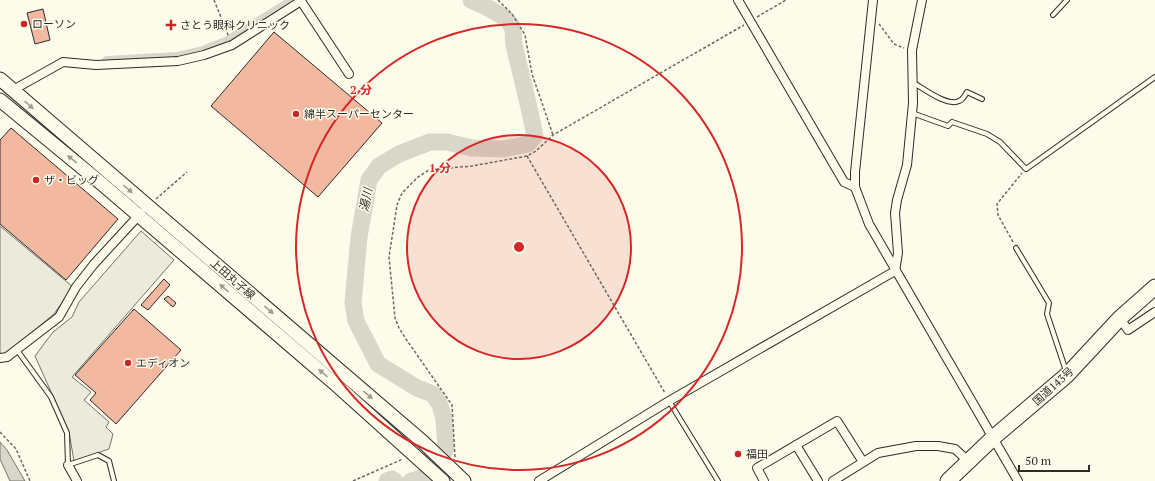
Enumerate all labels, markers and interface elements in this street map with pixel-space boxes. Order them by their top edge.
place label: ローソン [32,17,76,31]
place label: さとう眼科クリニック [180,18,290,32]
marker: ローソン [19,19,29,29]
marker: さとう眼科クリニック [165,19,177,31]
text: 2 分 [350,82,372,97]
one-way arrow [24,100,34,110]
place label: 綿半スーパーセンター [304,107,414,121]
marker: 綿半スーパーセンター [291,109,301,119]
one-way arrow [66,154,77,163]
text: 1 分 [429,160,451,175]
place label: ザ・ビッグ [44,173,99,187]
marker: ザ・ビッグ [31,175,41,185]
one-way arrow [123,185,134,194]
water label: 湯川 [356,185,376,213]
centre of rings [512,240,526,254]
street label: 上田丸子線 [208,256,258,302]
one-way arrow [219,284,229,293]
one-way arrow [264,306,275,315]
place label: エディオン [136,356,190,370]
marker: エディオン [123,358,133,368]
street label: 国道143号 [1030,364,1076,408]
one-way arrow [318,369,327,378]
one-way arrow [363,390,374,399]
place label: 福田 [746,447,768,461]
scale bar [1019,447,1089,473]
marker: 福田 [733,449,743,459]
text: 50 m [1025,453,1052,468]

